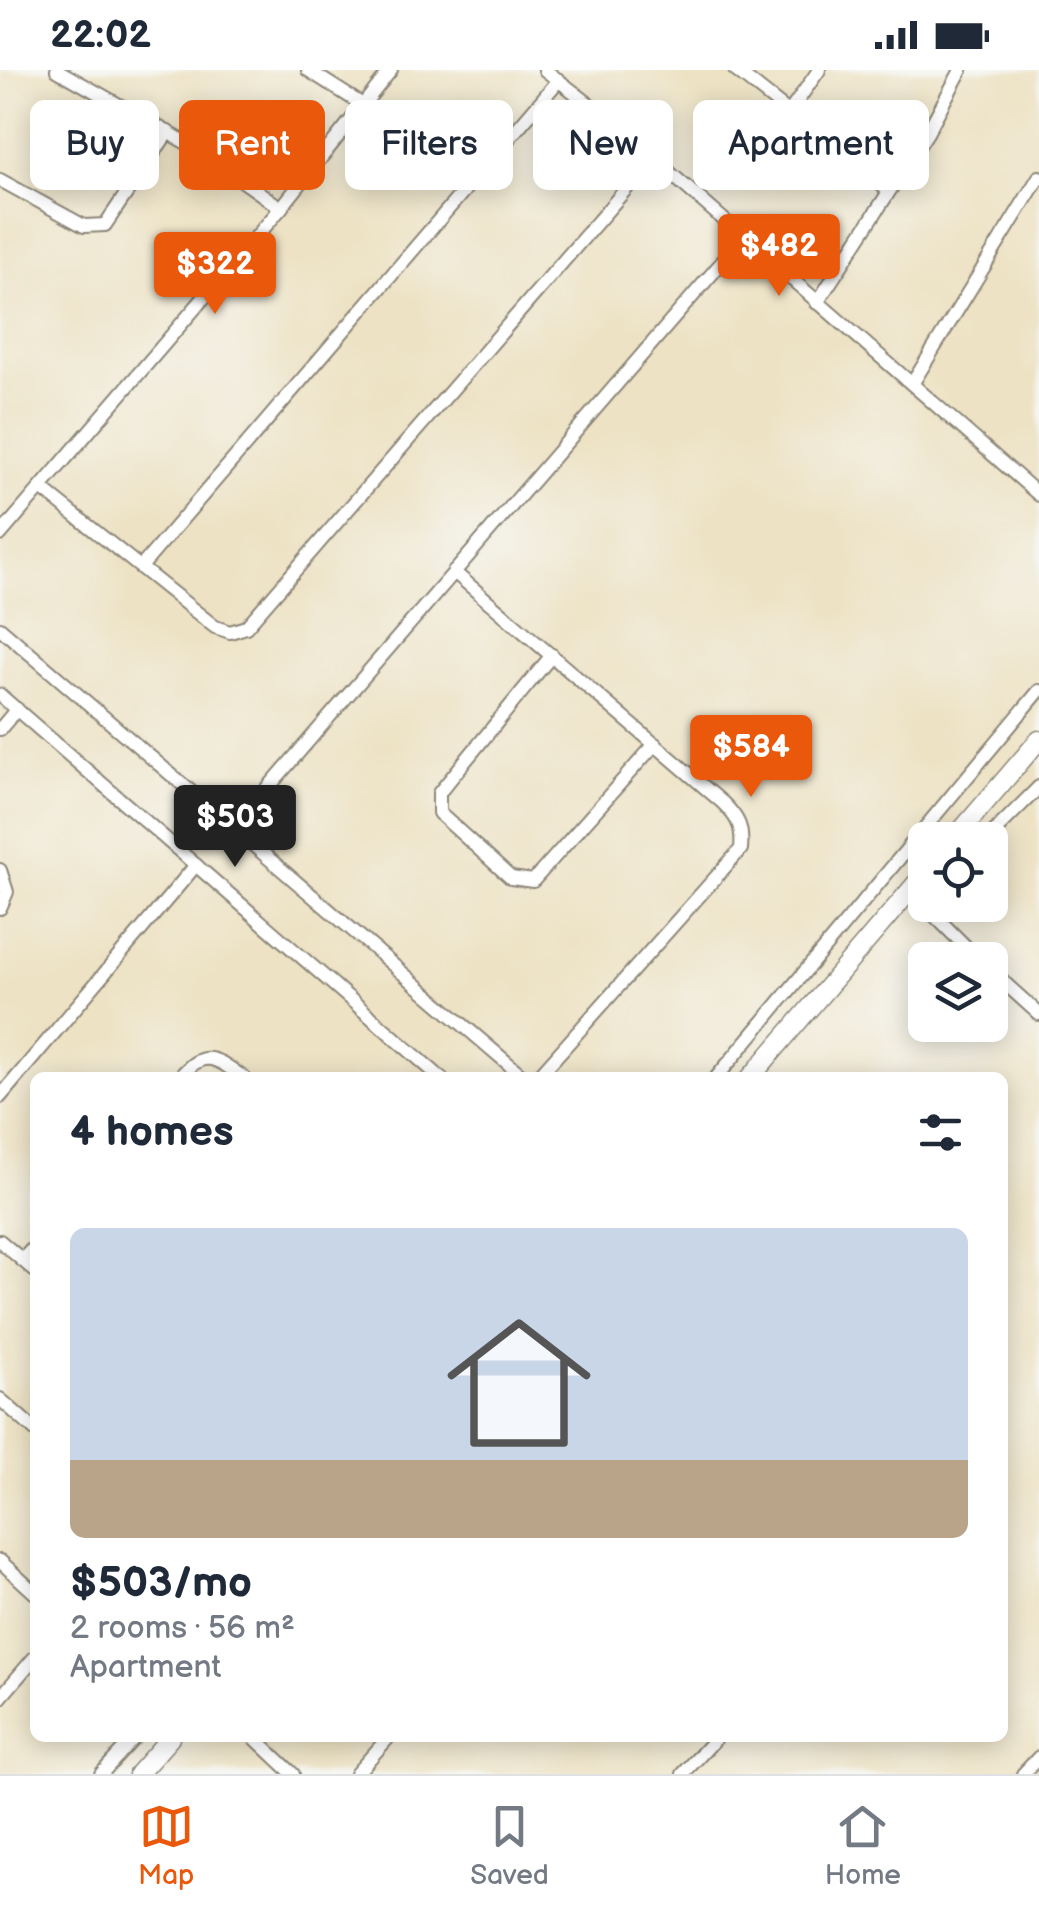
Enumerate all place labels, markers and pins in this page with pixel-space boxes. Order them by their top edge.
pin: $482 [720,214,838,299]
pin: $322 [156,232,274,317]
pin: $584 [692,715,810,800]
pin: $503 [176,785,294,870]

